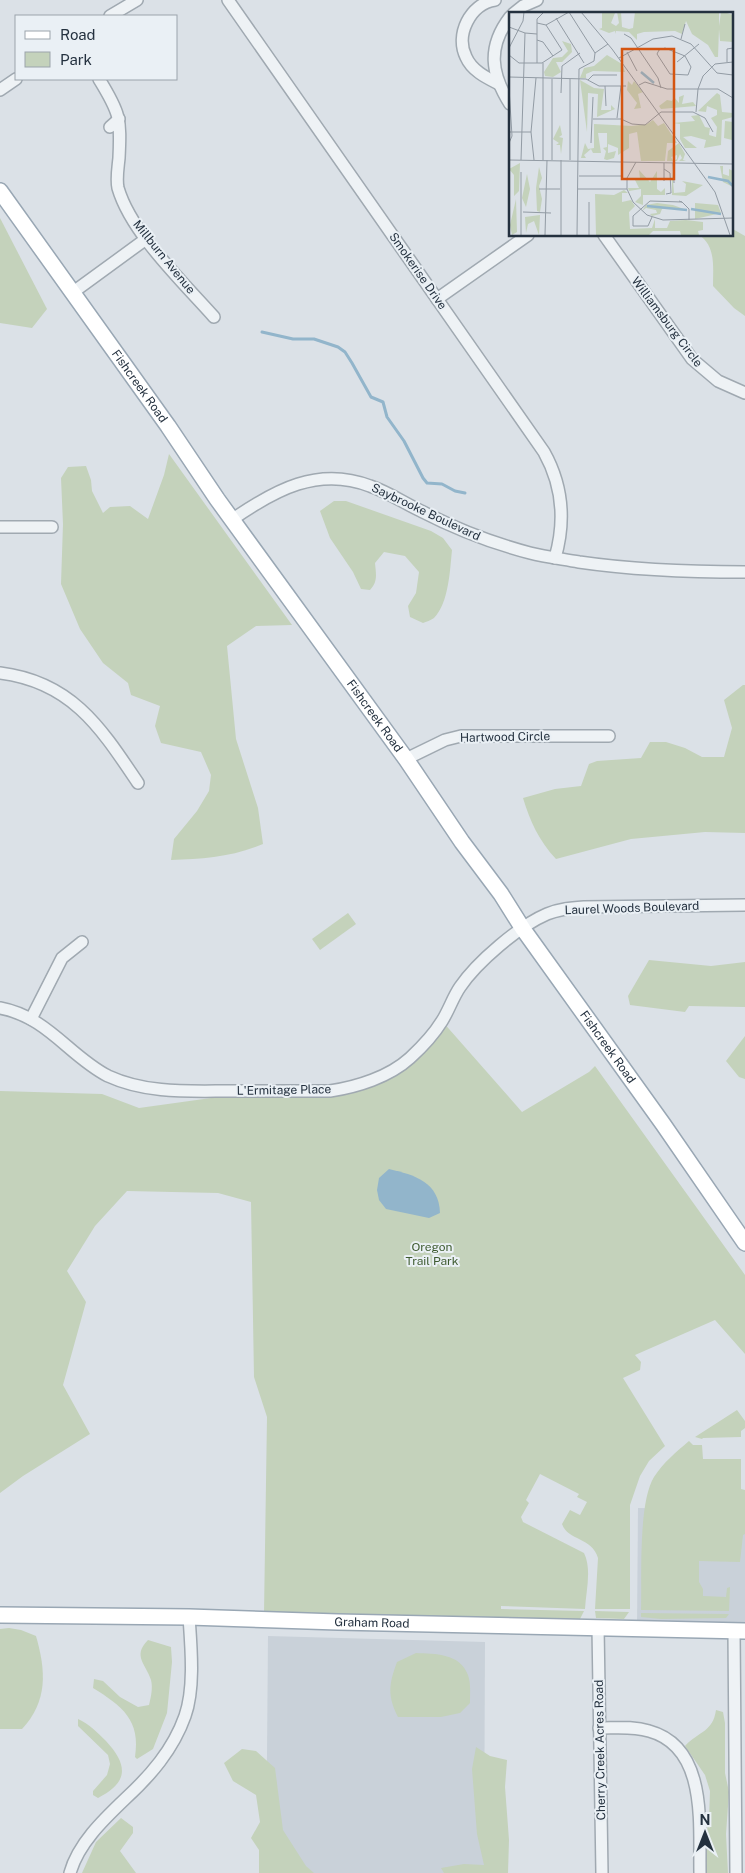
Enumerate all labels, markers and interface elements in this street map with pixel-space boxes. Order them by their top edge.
inset map [509,12,732,236]
legend [15,15,178,80]
text: Road [60,26,96,43]
text: Park [60,51,92,68]
street label: Millburn Avenue [130,217,198,297]
street label: Smokerise Drive [386,230,450,312]
street label: Williamsburg Circle [629,274,706,370]
street label: Fishcreek Road [109,347,170,425]
street label: Saybrooke Boulevard [369,481,483,543]
street label: Fishcreek Road [344,677,406,755]
street label: Hartwood Circle [460,729,550,745]
street label: Laurel Woods Boulevard [564,899,700,917]
street label: Fishcreek Road [577,1008,638,1086]
street label: L'Ermitage Place [237,1082,332,1098]
park label: Oregon Trail Park [405,1240,459,1268]
street label: Graham Road [334,1615,410,1631]
street label: Cherry Creek Acres Road [592,1680,608,1820]
north arrow [680,1808,730,1858]
text: N [700,1812,710,1828]

